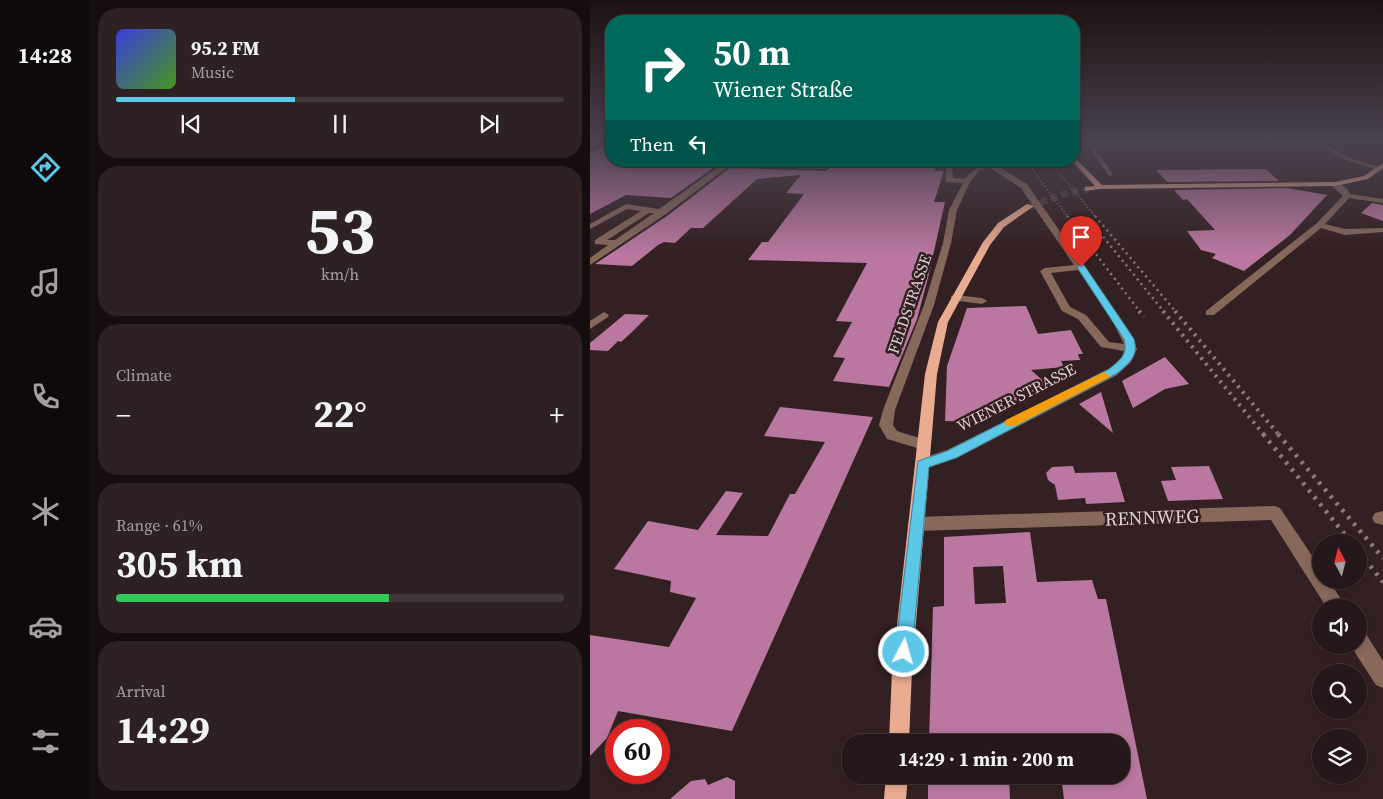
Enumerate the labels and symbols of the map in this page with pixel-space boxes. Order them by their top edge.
pin [1060,216,1102,267]
street label: FELDSTRASSE [882,251,936,357]
street label: WIENER STRASSE [953,357,1080,437]
street label: RENNWEG [1104,502,1200,532]
north arrow [1312,534,1368,589]
position arrow [877,625,929,677]
speed limit sign: 60 [605,719,670,784]

